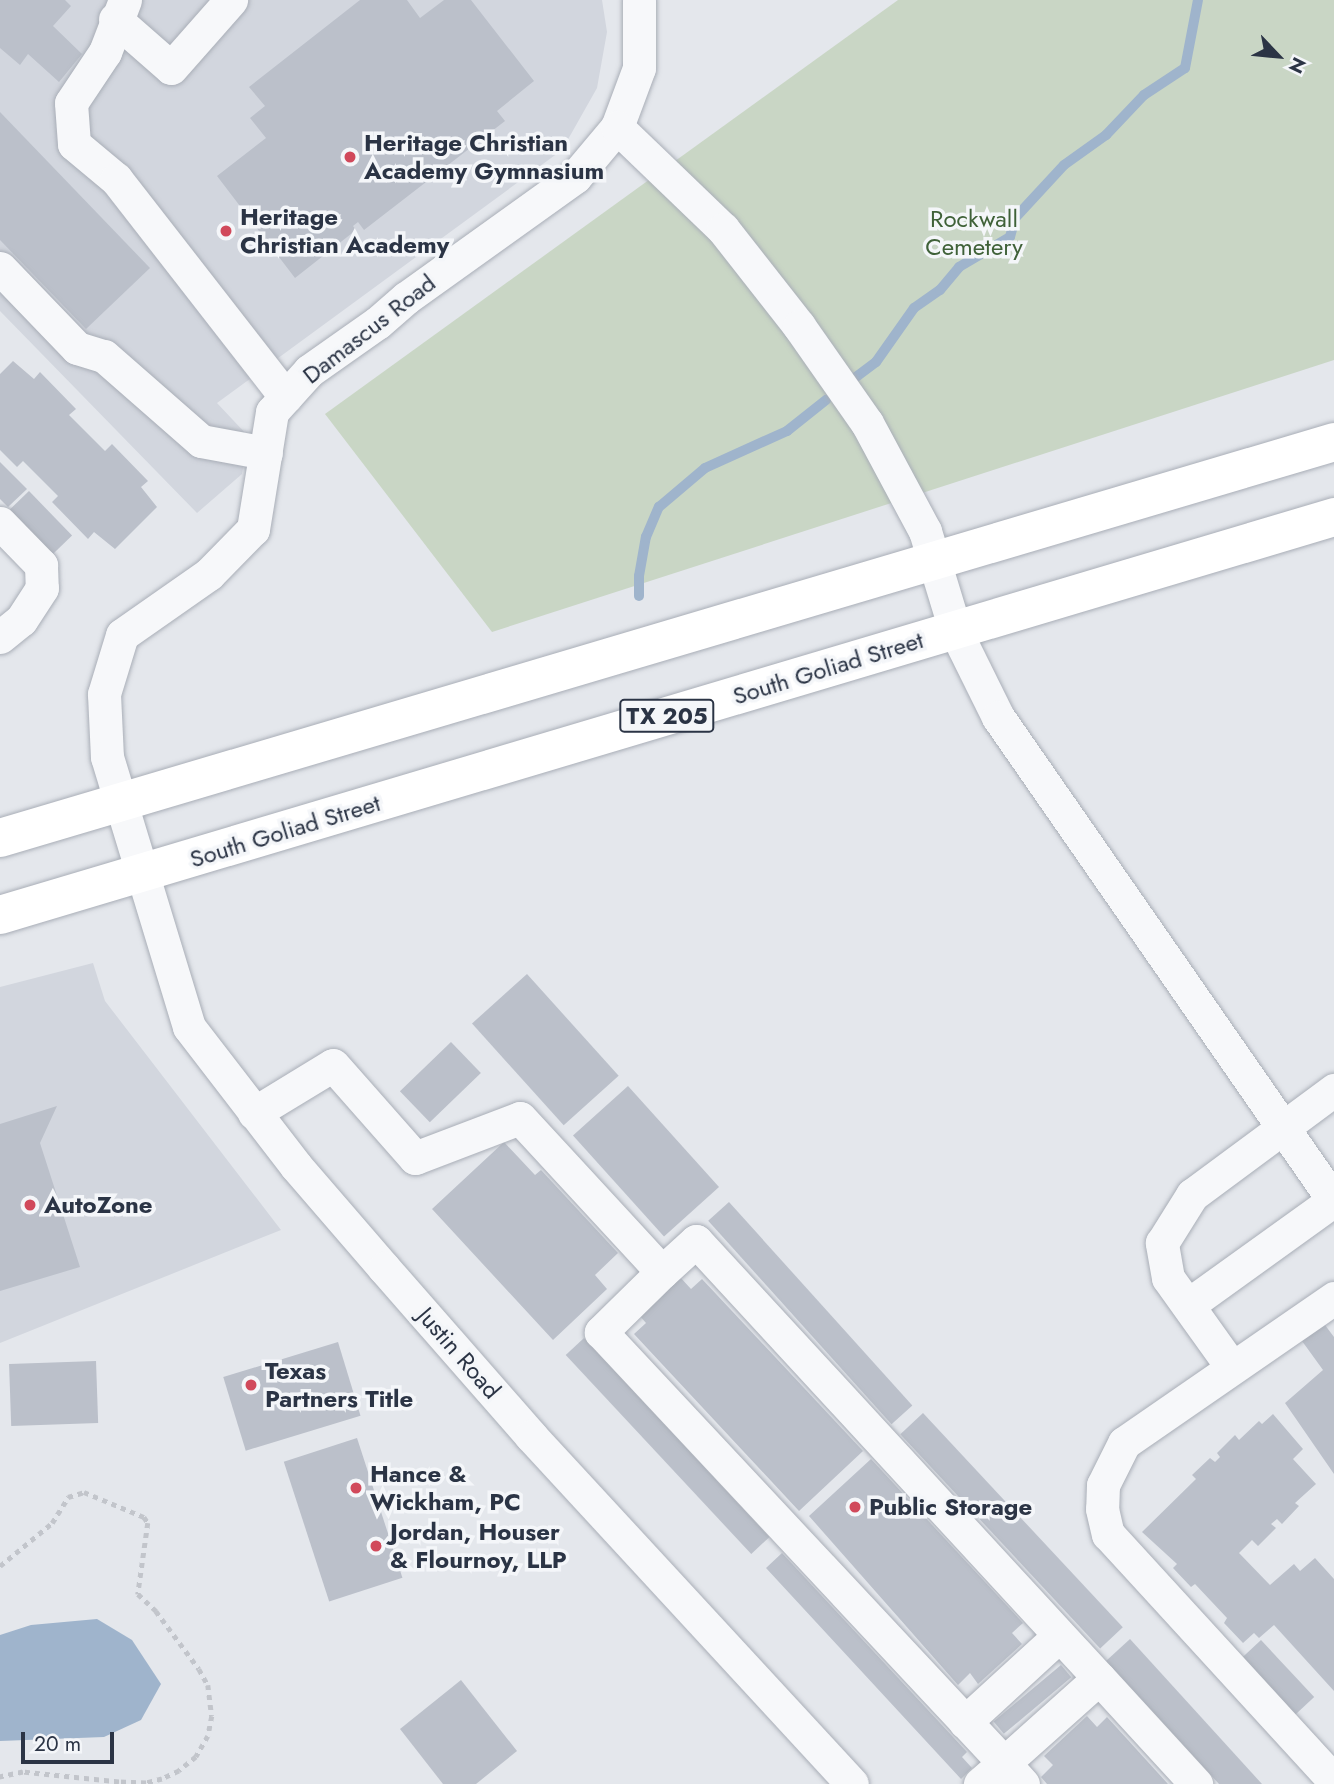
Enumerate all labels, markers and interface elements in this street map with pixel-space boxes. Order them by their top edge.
north arrow [1243,21,1313,91]
text: N [1282,53,1313,78]
place label: Heritage Christian Academy Gymnasium [364,129,604,185]
marker: Heritage Christian Academy Gymnasium [342,149,358,165]
place label: Heritage Christian Academy [240,203,449,259]
park label: Rockwall Cemetery [925,205,1023,261]
marker: Heritage Christian Academy [218,223,234,239]
street label: Damascus Road [297,268,441,390]
street label: South Goliad Street [729,625,927,711]
road number: TX 205 [618,696,716,736]
street label: South Goliad Street [186,788,384,874]
place label: AutoZone [44,1191,153,1219]
marker: AutoZone [22,1197,38,1213]
street label: Justin Road [412,1301,506,1405]
place label: Texas Partners Title [265,1357,413,1413]
marker: Texas Partners Title [243,1377,259,1393]
place label: Hance & Wickham, PC [370,1460,521,1516]
marker: Hance & Wickham, PC [348,1480,364,1496]
place label: Public Storage [869,1493,1032,1521]
marker: Public Storage [847,1499,863,1515]
place label: Jordan, Houser & Flournoy, LLP [390,1518,567,1574]
marker: Jordan, Houser & Flournoy, LLP [368,1538,384,1554]
scale bar [24,1718,117,1762]
text: 20 m [34,1729,81,1759]

